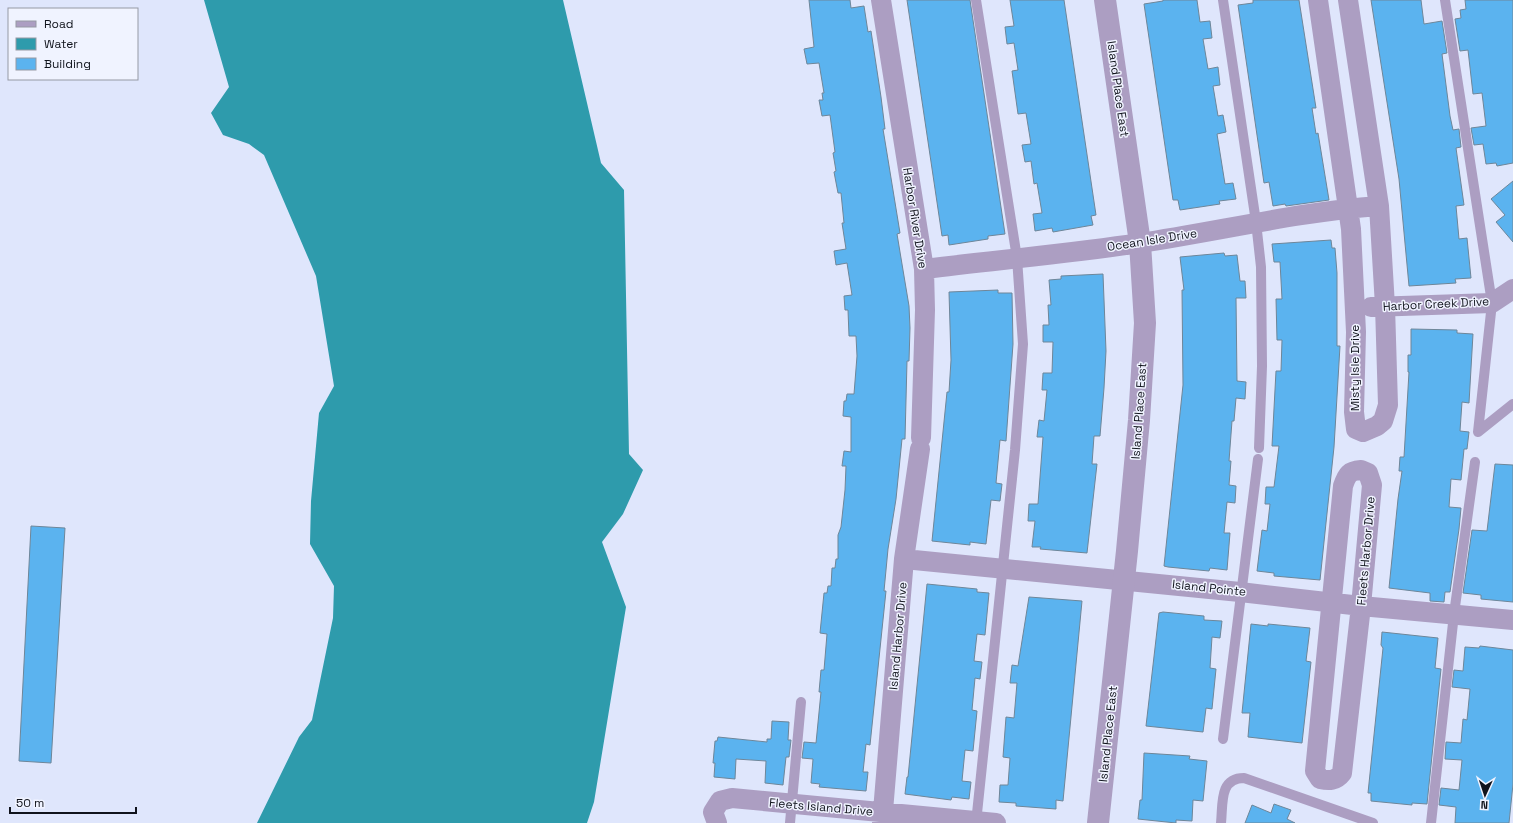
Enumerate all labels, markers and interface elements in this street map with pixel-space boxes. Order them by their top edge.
legend [8,8,138,80]
text: Road [44,16,73,32]
text: Water [44,36,78,52]
street label: Island Place East [1103,40,1133,138]
text: Building [44,56,91,72]
street label: Harbor River Drive [899,166,931,270]
street label: Ocean Isle Drive [1106,225,1198,255]
street label: Harbor Creek Drive [1382,293,1490,315]
street label: Misty Isle Drive [1347,325,1363,411]
street label: Island Place East [1128,362,1150,460]
street label: Fleets Harbor Drive [1353,496,1379,606]
street label: Island Pointe [1171,576,1247,600]
street label: Island Harbor Drive [885,581,911,691]
street label: Island Place East [1095,685,1121,783]
north arrow [1465,775,1505,815]
scale bar [10,789,136,815]
street label: Fleets Island Drive [768,794,874,820]
text: 50 m [16,795,44,811]
text: N [1480,798,1489,812]

